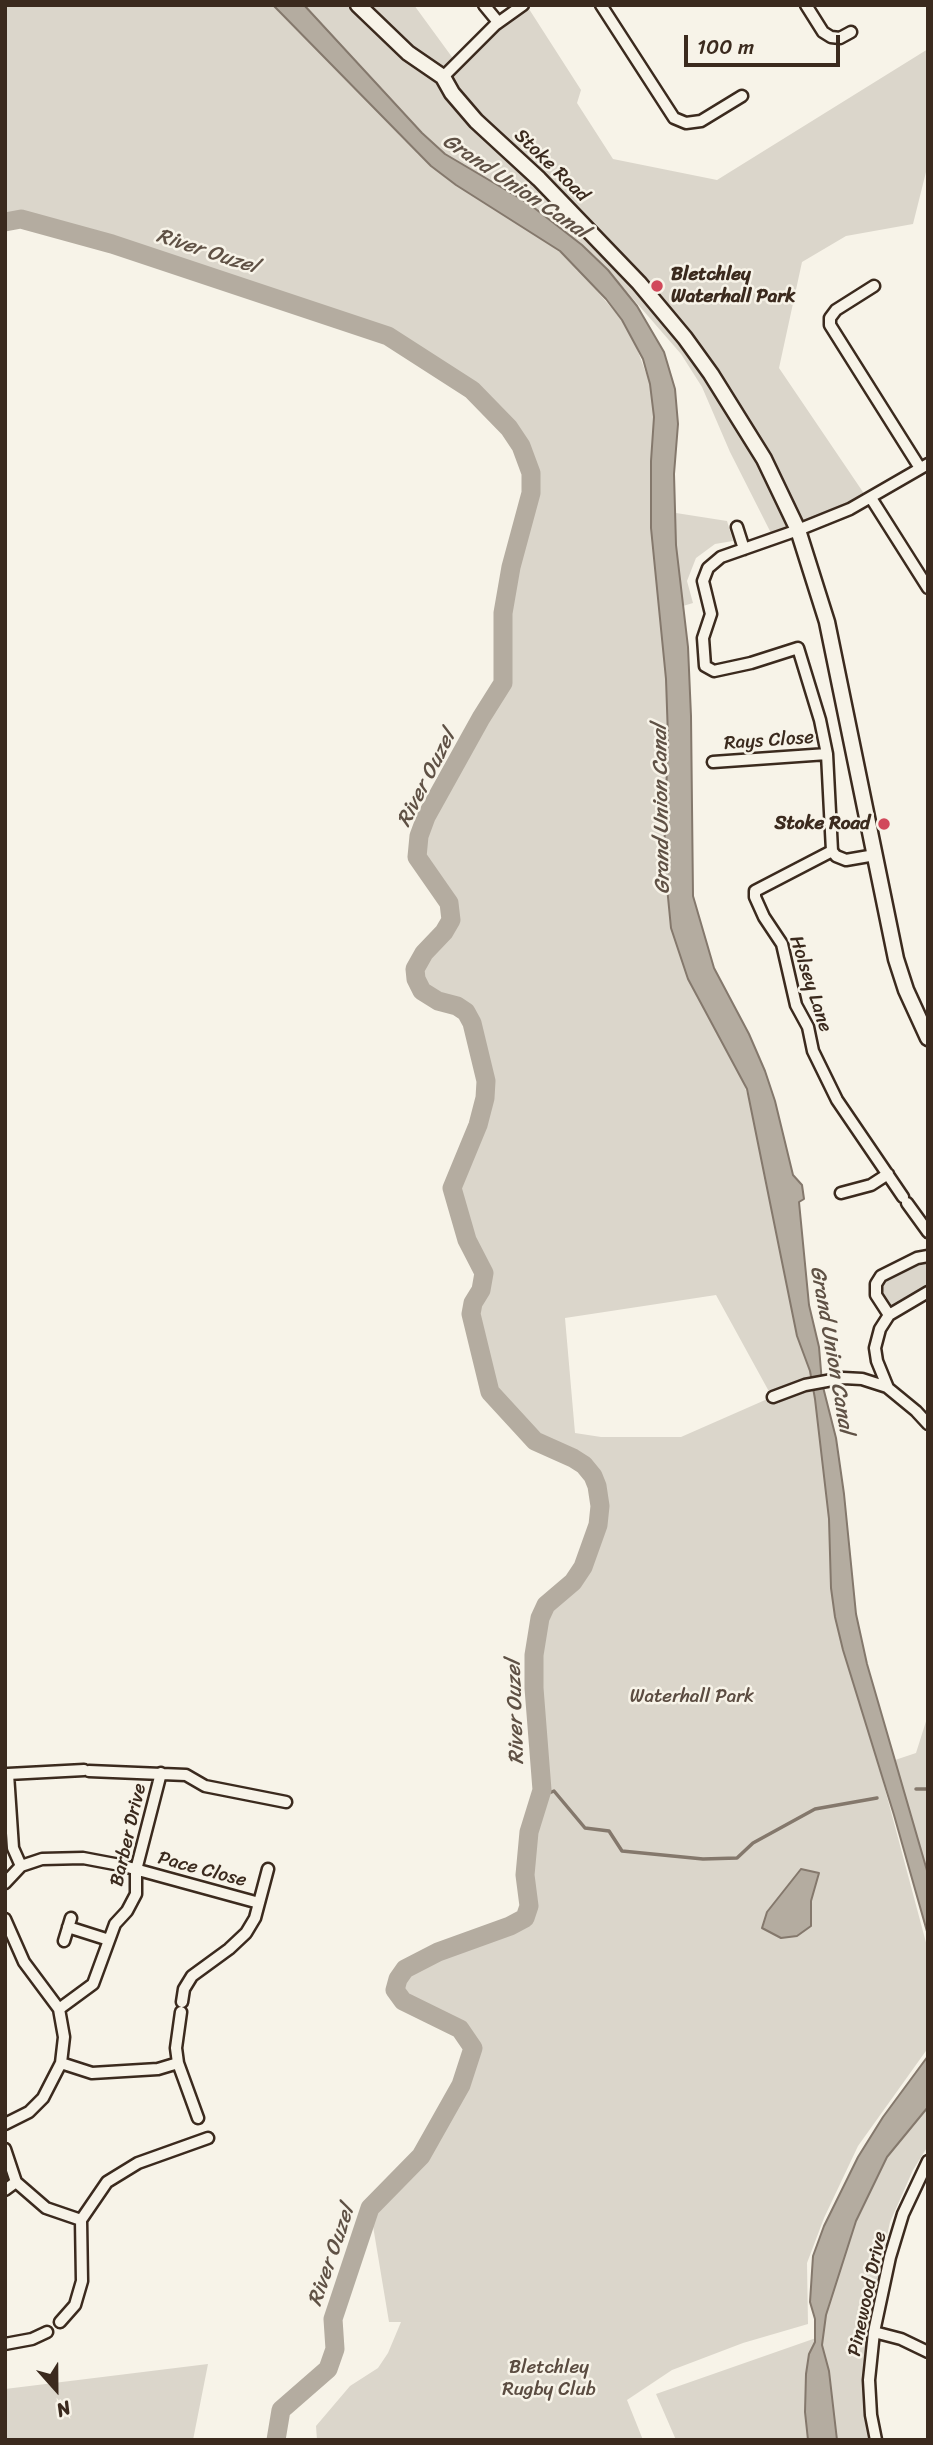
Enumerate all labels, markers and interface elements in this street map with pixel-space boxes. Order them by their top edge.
scale bar [688,21,844,65]
text: 100 m [697,28,754,66]
street label: Stoke Road [509,125,593,207]
water label: Grand Union Canal [437,129,593,245]
water label: River Ouzel [153,224,261,280]
place label: Bletchley Waterhall Park [671,264,795,308]
marker: Bletchley Waterhall Park [649,278,665,294]
water label: Grand Union Canal [648,724,676,894]
street label: Rays Close [723,726,815,756]
water label: River Ouzel [392,727,462,831]
place label: Stoke Road [775,813,870,835]
marker: Stoke Road [876,816,892,832]
street label: Holsey Lane [784,933,836,1035]
water label: Grand Union Canal [804,1264,858,1436]
water label: River Ouzel [502,1659,530,1765]
park label: Waterhall Park [630,1686,754,1708]
street label: Barber Drive [106,1781,152,1889]
street label: Pace Close [155,1847,249,1893]
water label: River Ouzel [303,2202,361,2310]
street label: Pinewood Drive [844,2230,892,2358]
north arrow [21,2354,91,2424]
park label: Bletchley Rugby Club [502,2357,596,2401]
text: N [52,2391,76,2427]

